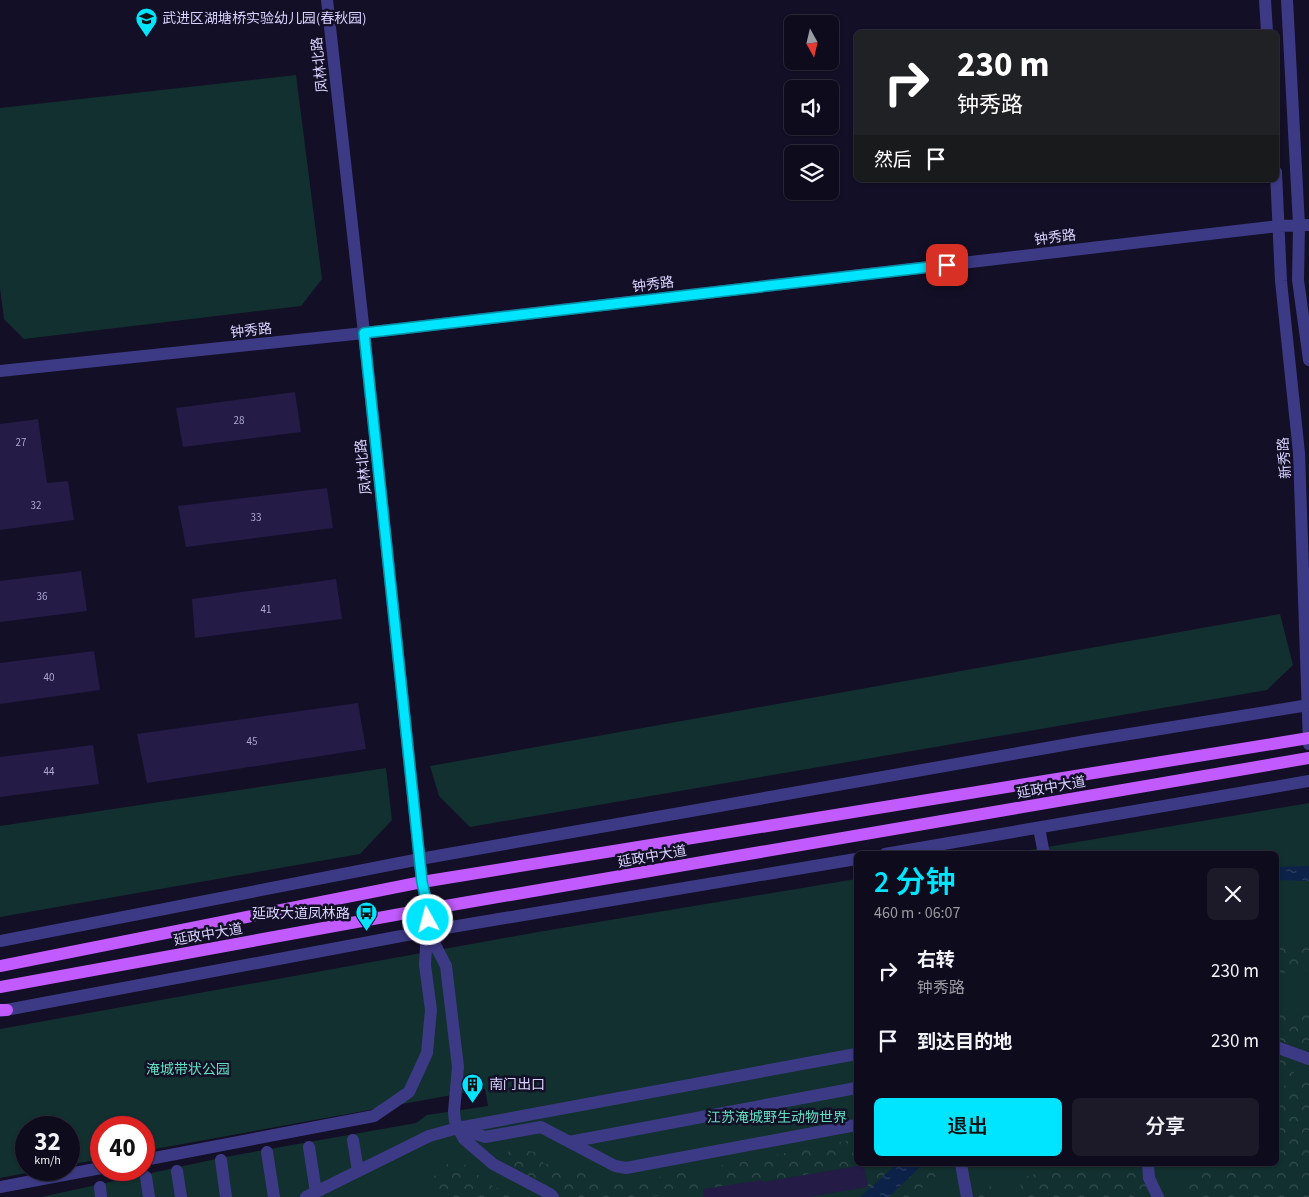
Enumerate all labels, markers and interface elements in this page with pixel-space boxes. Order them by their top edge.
school or university icon: 武进区湖塘桥实验幼儿园(春秋园) [134,6,158,37]
place label: 武进区湖塘桥实验幼儿园(春秋园) [162,9,366,29]
north arrow [784,15,839,70]
map controls [784,15,839,200]
street label: 凤林北路 [307,36,333,94]
text: 230 m [957,40,1049,90]
icon: right [874,50,939,115]
button: sound [784,80,839,135]
text: 钟秀路 [957,89,1023,121]
button: layers [784,145,839,200]
icon: arrive [922,145,950,173]
text: 然后 [874,147,912,174]
street label: 钟秀路 [1033,226,1077,250]
pin [926,244,968,286]
icon: arrive [933,251,961,279]
street label: 钟秀路 [631,273,675,297]
street label: 钟秀路 [229,319,273,343]
house number: 28 [234,413,245,428]
house number: 27 [16,435,26,450]
street label: 新秀路 [1274,436,1296,480]
street label: 凤林北路 [351,438,377,496]
house number: 32 [31,498,41,513]
house number: 33 [251,510,261,525]
house number: 36 [37,589,48,604]
house number: 41 [261,602,271,617]
house number: 40 [44,670,54,685]
house number: 45 [247,734,257,749]
house number: 44 [44,764,55,779]
street label: 延政中大道 [1015,772,1087,804]
street label: 延政中大道 [616,841,688,873]
text: 2 分钟 [874,861,955,904]
button: close [1207,868,1259,920]
position arrow [401,893,453,945]
bus stop icon: 延政大道凤林路 [354,901,378,932]
text: 460 m · 06:07 [874,902,961,924]
place label: 延政大道凤林路 [252,904,350,924]
street label: 延政中大道 [172,919,244,951]
text: 右转 [917,947,955,974]
icon: right [874,957,902,985]
text: 230 m [1211,958,1259,985]
text: 钟秀路 [917,977,965,999]
icon: arrive [874,1027,902,1055]
text: 230 m [1211,1028,1259,1055]
text: 到达目的地 [917,1029,1012,1056]
park label: 淹城带状公园 [146,1060,230,1080]
building icon: 南门出口 [461,1072,485,1103]
place label: 南门出口 [489,1075,545,1095]
button: 退出 [874,1098,1062,1156]
button: 分享 [1072,1098,1259,1156]
park label: 江苏淹城野生动物世界 [707,1108,847,1128]
speed limit sign: 40 [90,1116,155,1181]
text: 32 [34,1124,61,1160]
text: km/h [34,1152,61,1169]

